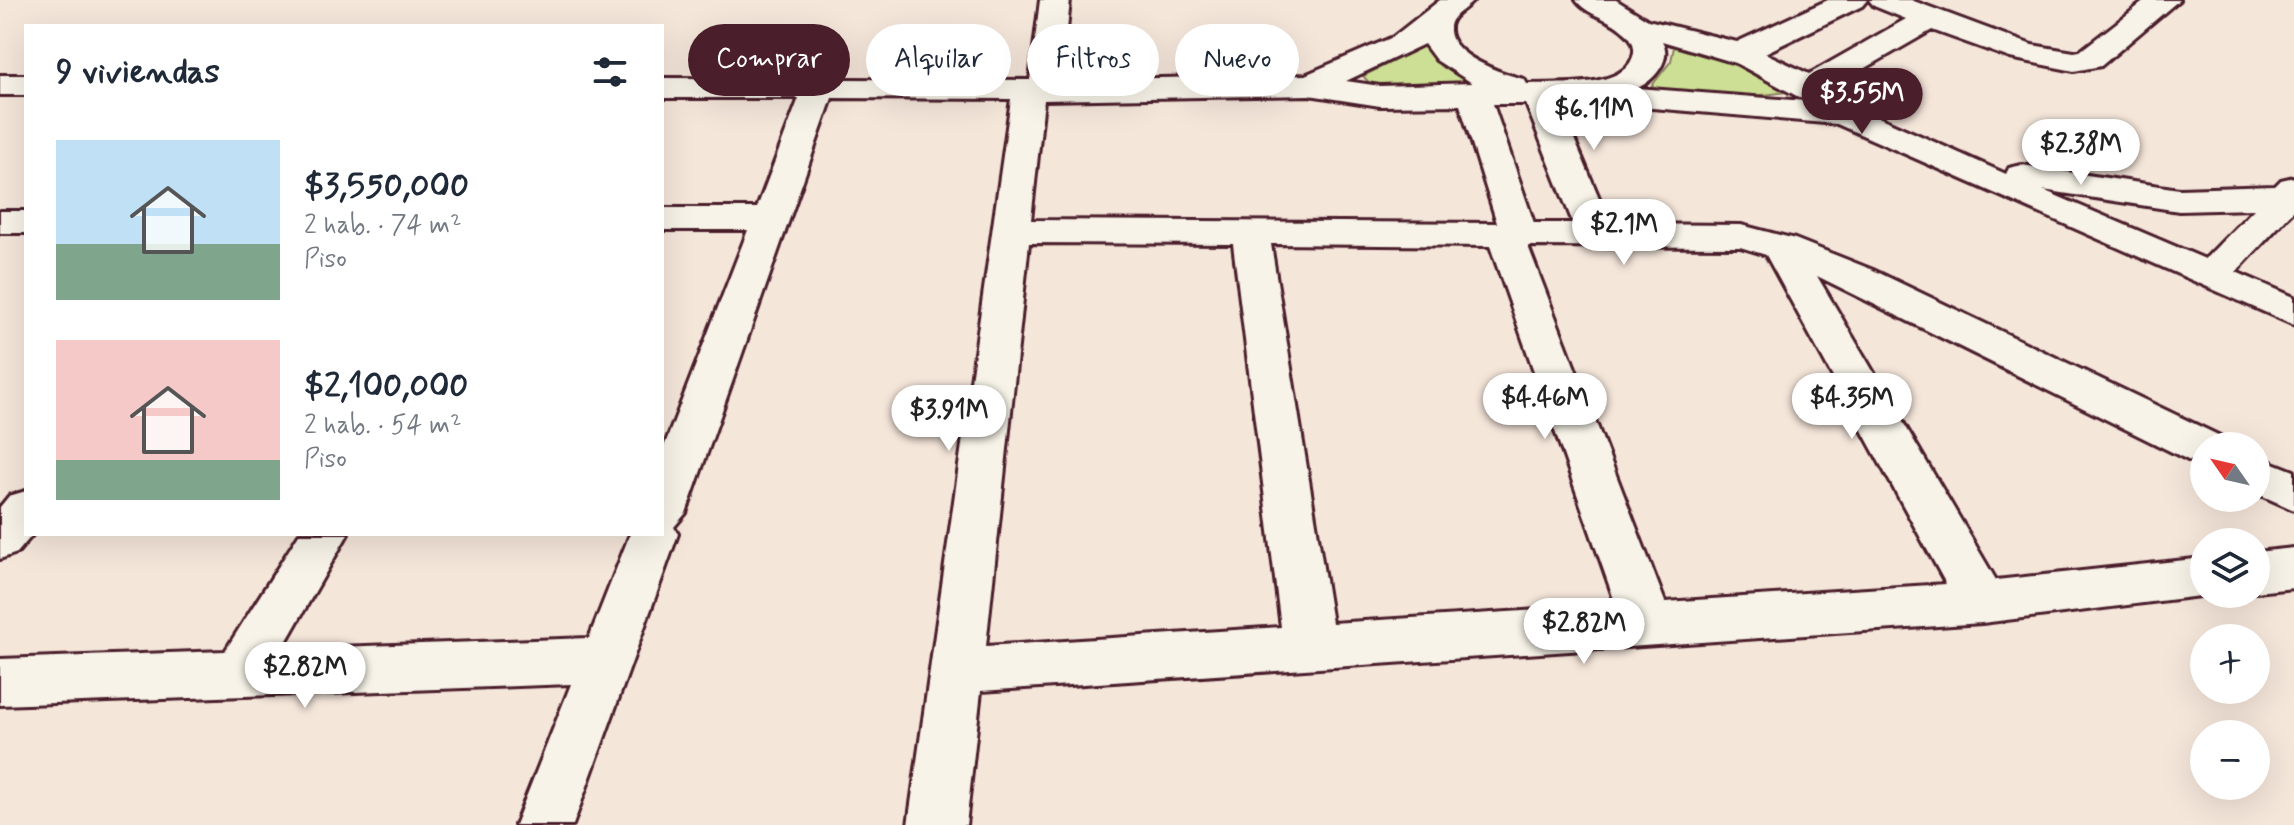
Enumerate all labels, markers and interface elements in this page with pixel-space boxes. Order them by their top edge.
chip: Comprar [688,24,850,96]
chip: Alquilar [866,24,1011,96]
chip: Filtros [1027,24,1159,96]
chip: Nuevo [1175,24,1299,96]
text: 9 viviendas [56,50,220,95]
icon: filters [588,50,632,94]
pin: $3.55M [1797,68,1927,136]
text: $3.55M [1820,77,1904,111]
pin: $6.11M [1529,84,1659,152]
text: $6.11M [1554,93,1634,127]
pin: $2.38M [2016,119,2146,187]
text: $2.38M [2040,128,2122,162]
text: $3,550,000 [304,164,469,209]
icon: home [120,172,216,268]
pin: $2.1M [1568,199,1680,267]
text: $2.1M [1590,208,1658,242]
text: 2 hab. · 74 m² [304,209,462,243]
text: Piso [304,243,347,277]
text: $2,100,000 [304,364,468,409]
icon: home [120,372,216,468]
pin: $4.46M [1480,373,1610,441]
pin: $4.35M [1787,373,1917,441]
text: $4.46M [1501,382,1589,416]
text: $4.35M [1810,382,1894,416]
pin: $3.91M [884,385,1014,453]
text: $3.91M [909,394,989,428]
text: 2 hab. · 54 m² [304,409,461,443]
north arrow [2190,432,2270,512]
map controls [2190,432,2270,800]
text: Piso [304,443,347,477]
button: layers [2190,528,2270,608]
pin: $2.82M [1519,598,1649,666]
text: $2.82M [1542,607,1626,641]
button: + [2190,624,2270,704]
pin: $2.82M [240,642,370,710]
text: $2.82M [263,651,347,685]
button: − [2190,720,2270,800]

